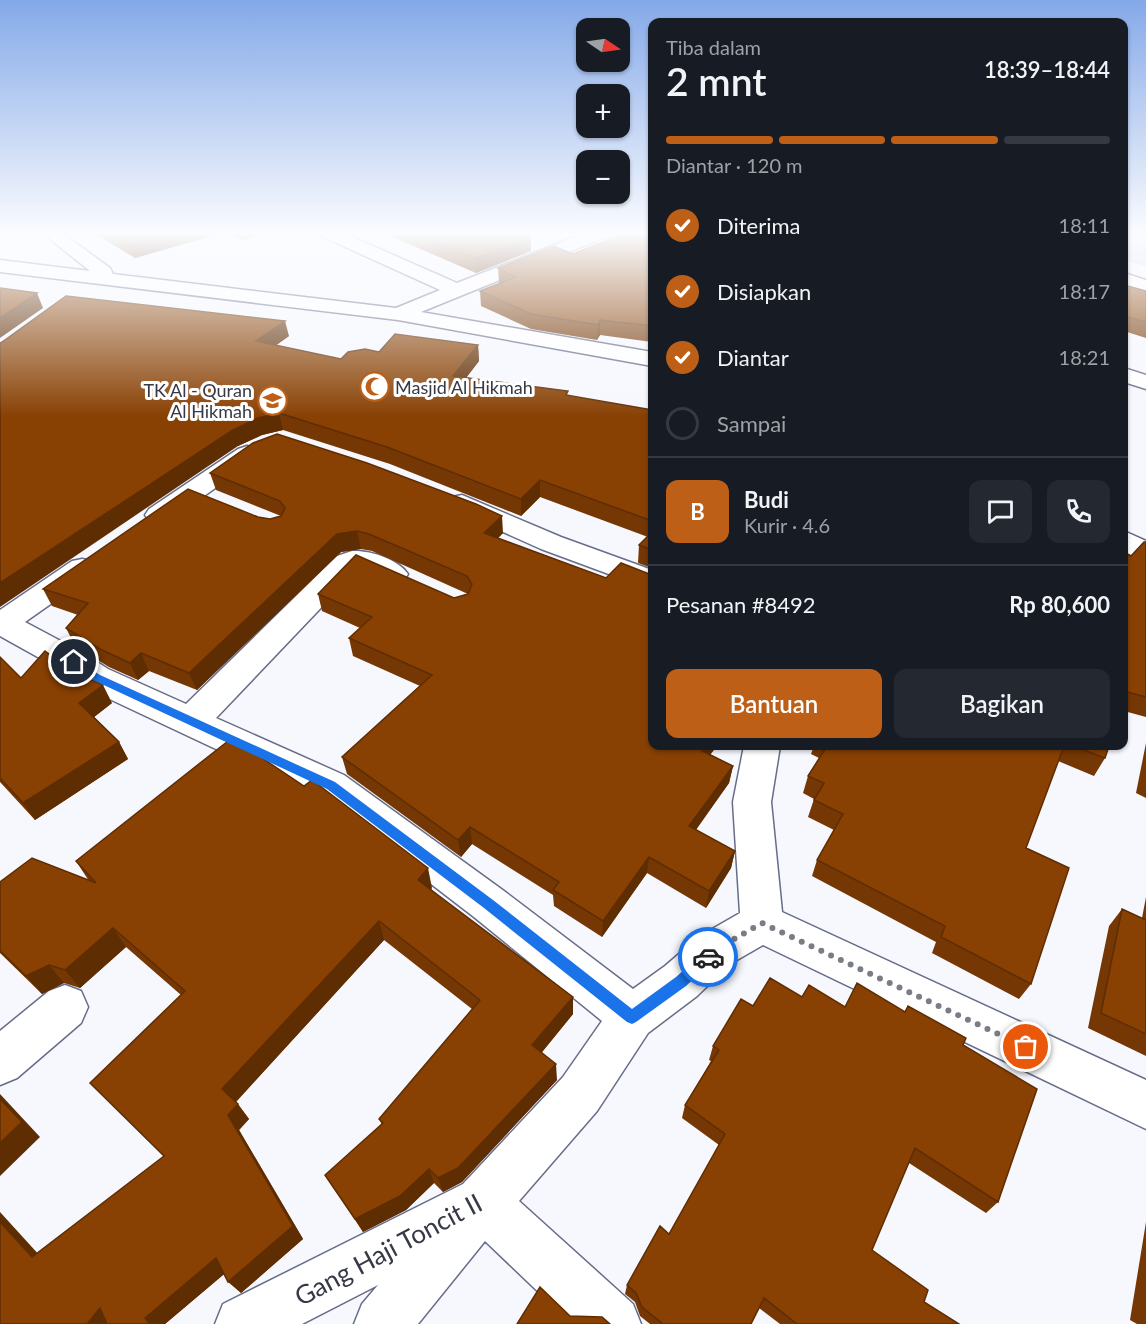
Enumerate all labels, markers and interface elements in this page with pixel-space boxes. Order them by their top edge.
north arrow [576,18,630,72]
map controls [576,18,630,204]
text: Tiba dalam [666,35,761,59]
text: 18:39–18:44 [984,56,1110,83]
text: 2 mnt [666,58,767,104]
button: + [576,84,630,138]
button: − [576,150,630,204]
text: Diantar · 120 m [666,153,803,177]
icon: check [666,209,699,242]
text: Diterima [717,212,801,239]
text: 18:11 [1059,213,1110,237]
icon: check [666,275,699,308]
text: Disiapkan [717,278,811,305]
text: 18:17 [1059,279,1110,303]
icon: check [666,341,699,374]
text: Diantar [717,344,789,371]
text: 18:21 [1059,345,1110,369]
mosque icon: Masjid Al Hikmah [358,371,390,403]
place label: Masjid Al Hikmah [395,376,533,398]
place label: TK Al - Quran Al Hikmah [143,379,252,422]
school or university icon: TK Al - Quran Al Hikmah [257,384,289,416]
text: Sampai [717,410,786,437]
button: chat [969,480,1032,543]
button: phone [1047,480,1110,543]
text: Budi [744,486,789,513]
text: B [690,498,705,525]
text: Kurir · 4.6 [744,513,830,537]
text: Pesanan #8492 [666,591,816,618]
text: Rp 80,600 [1009,591,1110,618]
pin [48,636,99,687]
icon: home [57,645,90,678]
button: Bantuan [666,669,882,738]
button: Bagikan [894,669,1110,738]
courier [678,927,738,987]
icon: car [692,941,725,974]
pin [1000,1021,1051,1072]
icon: bag [1009,1030,1042,1063]
street label: Gang Haji Toncit II [289,1186,487,1312]

